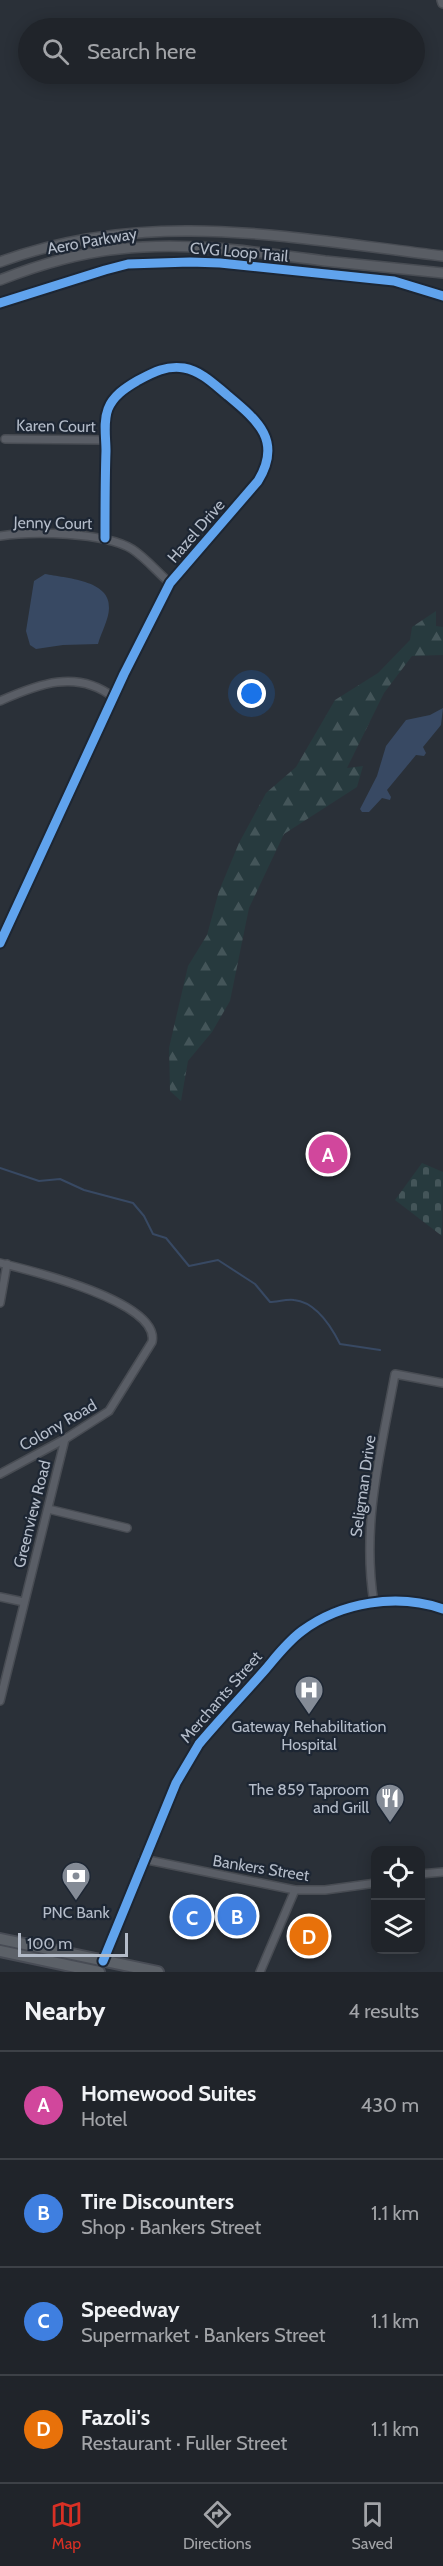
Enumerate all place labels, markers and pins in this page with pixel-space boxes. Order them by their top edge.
pin: A [308,1132,348,1176]
hospital icon: Gateway Rehabilitation Hospital [293,1674,325,1716]
place label: Gateway Rehabilitation Hospital [231,1717,387,1754]
place label: The 859 Taproom and Grill [248,1780,369,1817]
restaurant icon: The 859 Taproom and Grill [374,1782,406,1824]
bank icon: PNC Bank [60,1860,92,1902]
pin: C [172,1894,212,1940]
pin: B [218,1894,256,1938]
place label: PNC Bank [42,1903,110,1922]
pin: D [290,1914,328,1958]

